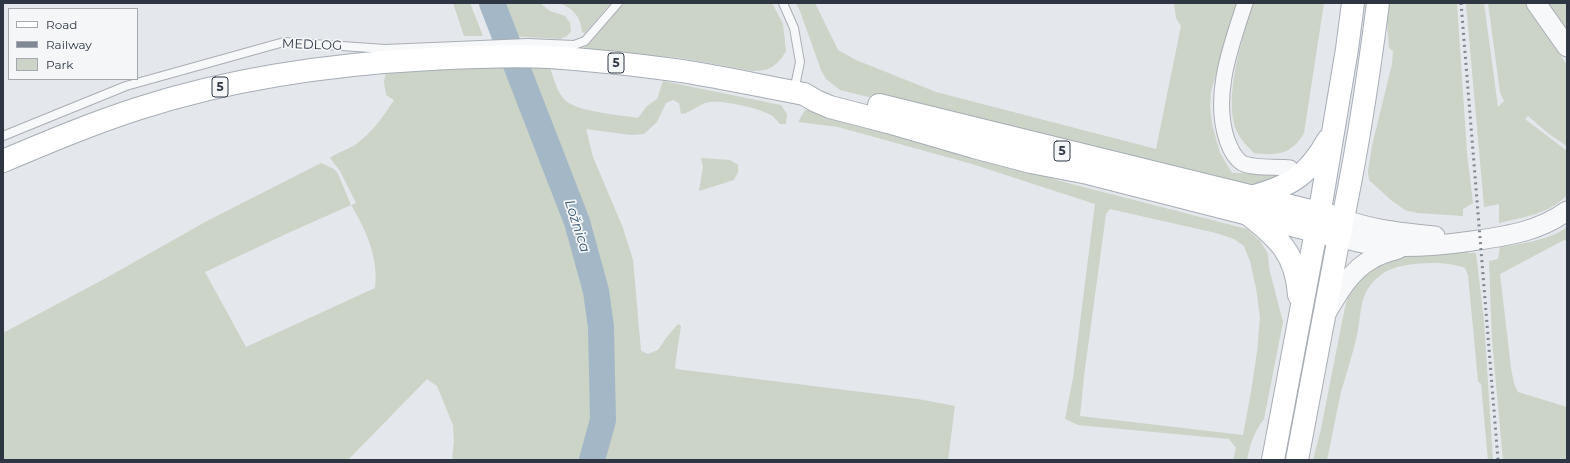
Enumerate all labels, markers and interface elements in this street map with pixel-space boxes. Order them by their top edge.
legend [8,8,138,80]
text: Road [46,17,77,32]
street label: MEDLOG [282,36,342,54]
text: Railway [46,37,92,52]
road number: 5 [608,53,624,73]
text: Park [46,57,73,72]
road number: 5 [212,77,228,97]
road number: 5 [1054,141,1070,161]
water label: Ložnica [561,198,593,254]

